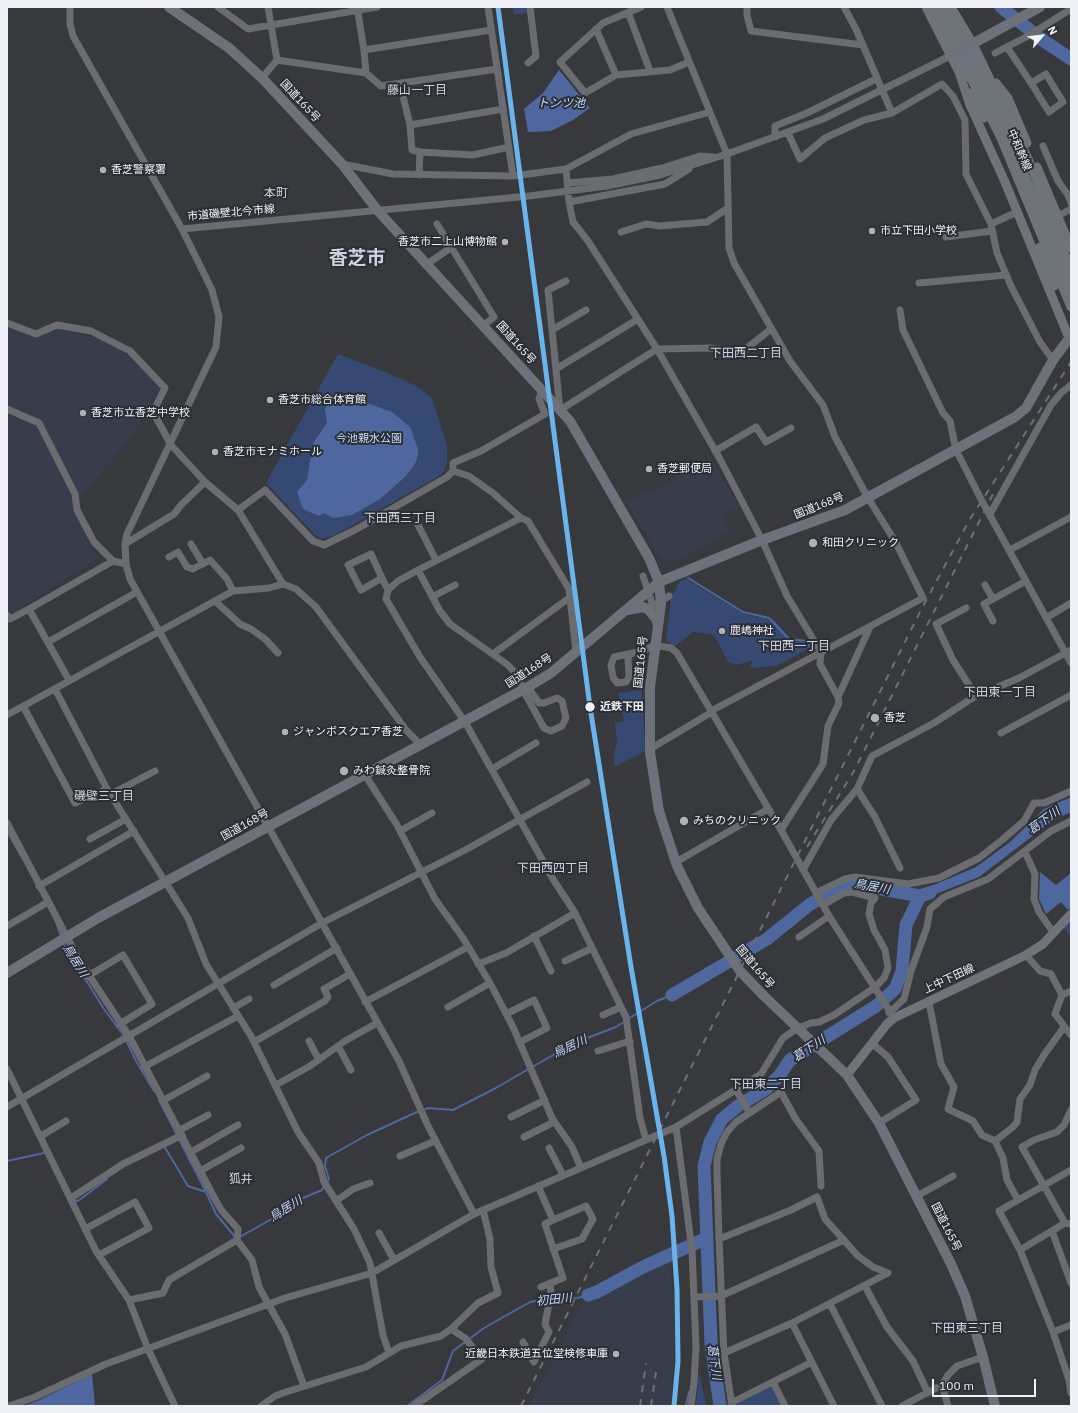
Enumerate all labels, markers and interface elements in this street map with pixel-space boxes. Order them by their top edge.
north arrow [1022,16,1062,56]
text: N [1045,24,1061,37]
street label: 国道165号 [277,77,323,125]
district label: 藤山一丁目 [387,84,447,98]
water label: トンツ池 [537,97,585,111]
street label: 中和幹線 [1004,127,1034,173]
place label: 香芝警察署 [111,163,166,177]
marker: 香芝警察署 [98,165,108,175]
district label: 本町 [264,187,288,201]
street label: 市道磯壁北今市線 [187,203,275,223]
place label: 市立下田小学校 [880,224,957,238]
marker: 市立下田小学校 [867,226,877,236]
place label: 香芝市二上山博物館 [398,235,497,249]
marker: 香芝市二上山博物館 [500,237,510,247]
district label: 香芝市 [329,248,385,270]
street label: 国道165号 [493,319,539,367]
district label: 下田西二丁目 [710,347,782,361]
place label: 香芝市総合体育館 [278,393,366,407]
marker: 香芝市総合体育館 [265,395,275,405]
place label: 香芝市立香芝中学校 [91,406,190,420]
marker: 香芝市立香芝中学校 [78,408,88,418]
park label: 今池親水公園 [336,432,402,446]
place label: 香芝市モナミホール [223,445,322,459]
marker: 香芝市モナミホール [210,447,220,457]
place label: 香芝郵便局 [657,462,712,476]
marker: 香芝郵便局 [644,464,654,474]
street label: 国道168号 [792,490,846,522]
district label: 下田西三丁目 [364,512,436,526]
place label: 和田クリニック [822,536,899,550]
marker: 和田クリニック [807,537,819,549]
place label: 鹿嶋神社 [730,624,774,638]
marker: 鹿嶋神社 [717,626,727,636]
street label: 国道165号 [632,635,650,689]
district label: 下田西一丁目 [758,640,830,654]
street label: 国道168号 [503,651,555,691]
district label: 下田東一丁目 [964,686,1036,700]
marker: 近鉄下田 [583,700,597,714]
place label: 近鉄下田 [600,700,644,714]
place label: 香芝 [884,711,906,725]
marker: 香芝 [869,712,881,724]
place label: ジャンボスクエア香芝 [293,725,403,739]
marker: ジャンボスクエア香芝 [280,727,290,737]
place label: みわ鍼灸整骨院 [353,764,430,778]
marker: みわ鍼灸整骨院 [338,765,350,777]
district label: 磯壁三丁目 [74,790,134,804]
water label: 葛下川 [1025,805,1063,837]
street label: 国道168号 [219,806,271,844]
place label: みちのクリニック [693,814,781,828]
marker: みちのクリニック [678,815,690,827]
district label: 下田西四丁目 [517,862,589,876]
water label: 鳥居川 [853,877,891,897]
water label: 鳥居川 [59,942,91,980]
street label: 国道165号 [733,943,777,991]
street label: 上中下田線 [921,961,977,997]
water label: 鳥居川 [551,1033,589,1061]
water label: 葛下川 [790,1033,828,1065]
district label: 下田東二丁目 [730,1078,802,1092]
district label: 狐井 [229,1173,253,1187]
water label: 鳥居川 [267,1193,305,1225]
street label: 国道165号 [928,1200,964,1254]
water label: 初田川 [535,1291,573,1309]
district label: 下田東三丁目 [931,1322,1003,1336]
water label: 葛下川 [704,1343,724,1381]
place label: 近畿日本鉄道五位堂検修車庫 [465,1347,608,1361]
marker: 近畿日本鉄道五位堂検修車庫 [611,1349,621,1359]
scale bar [934,1371,1038,1397]
text: 100 m [939,1378,974,1393]

